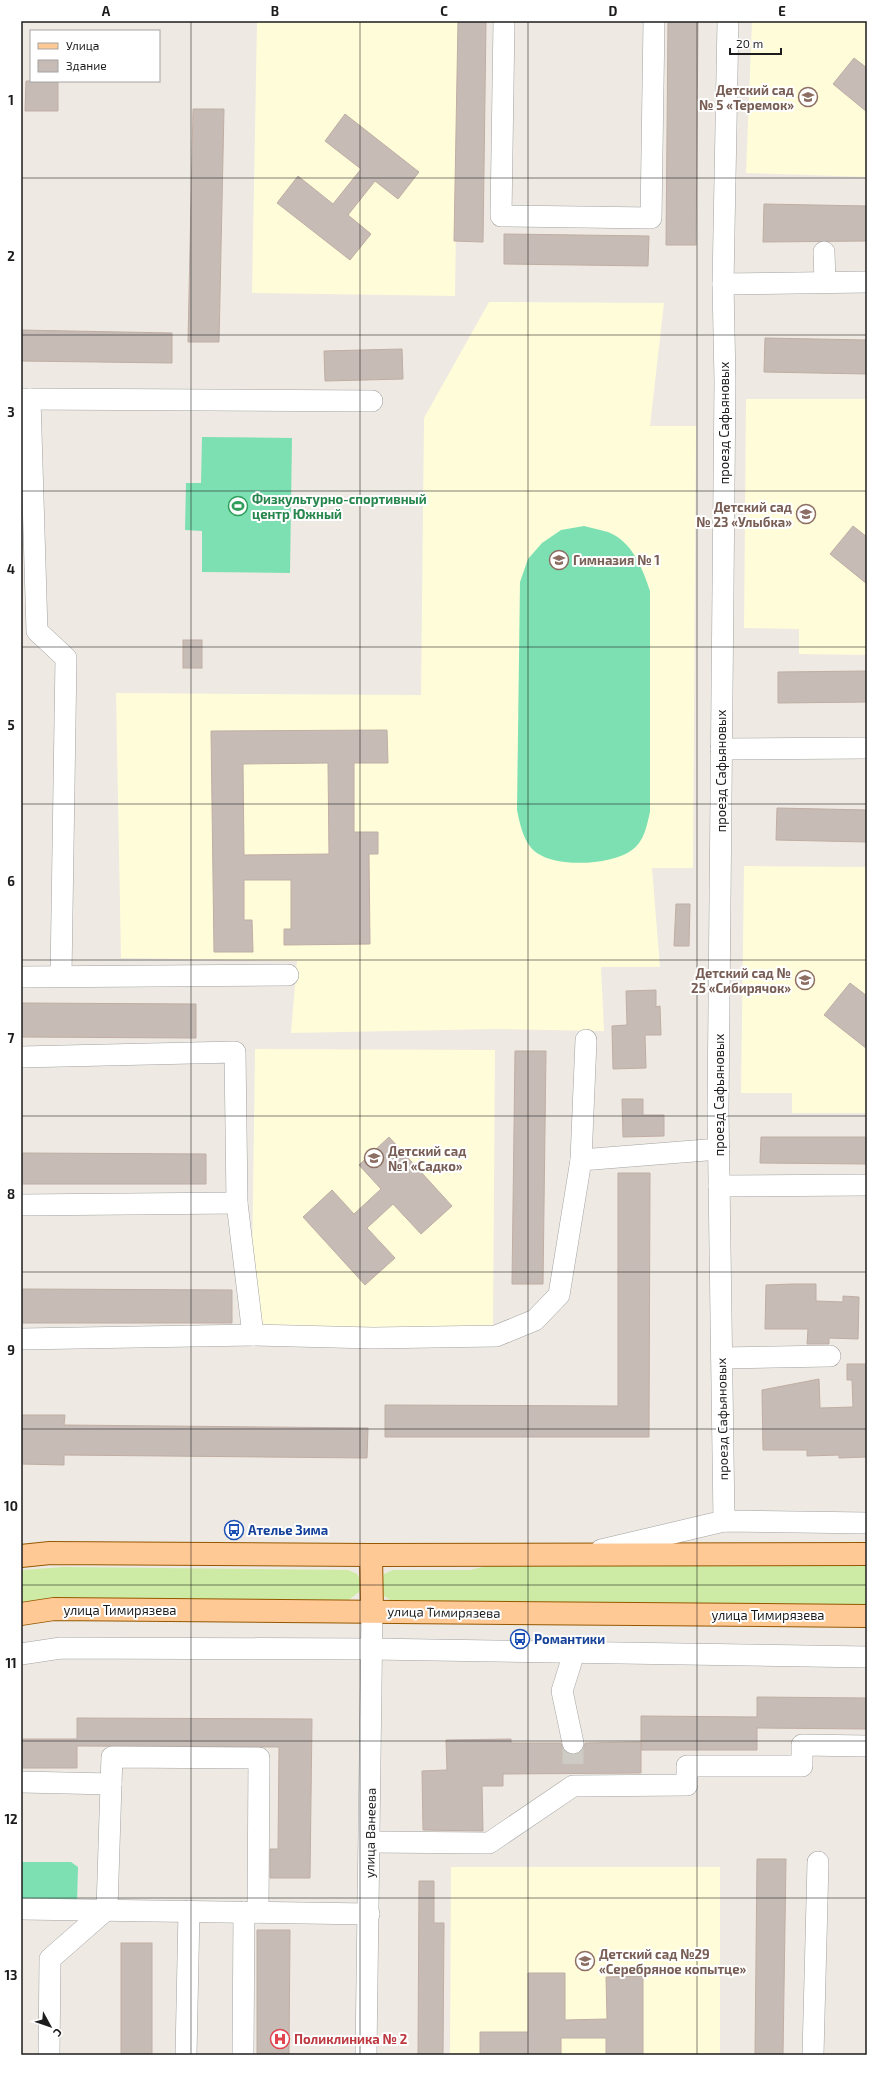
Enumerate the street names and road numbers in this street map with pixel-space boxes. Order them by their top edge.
street label: проезд Сафьяновых [716,362,732,484]
street label: проезд Сафьяновых [713,710,729,832]
street label: проезд Сафьяновых [711,1034,727,1156]
street label: проезд Сафьяновых [713,1357,731,1480]
street label: улица Тимирязева [63,1602,177,1618]
street label: улица Тимирязева [387,1603,501,1621]
street label: улица Тимирязева [711,1607,825,1623]
street label: улица Ванеева [361,1788,379,1878]

